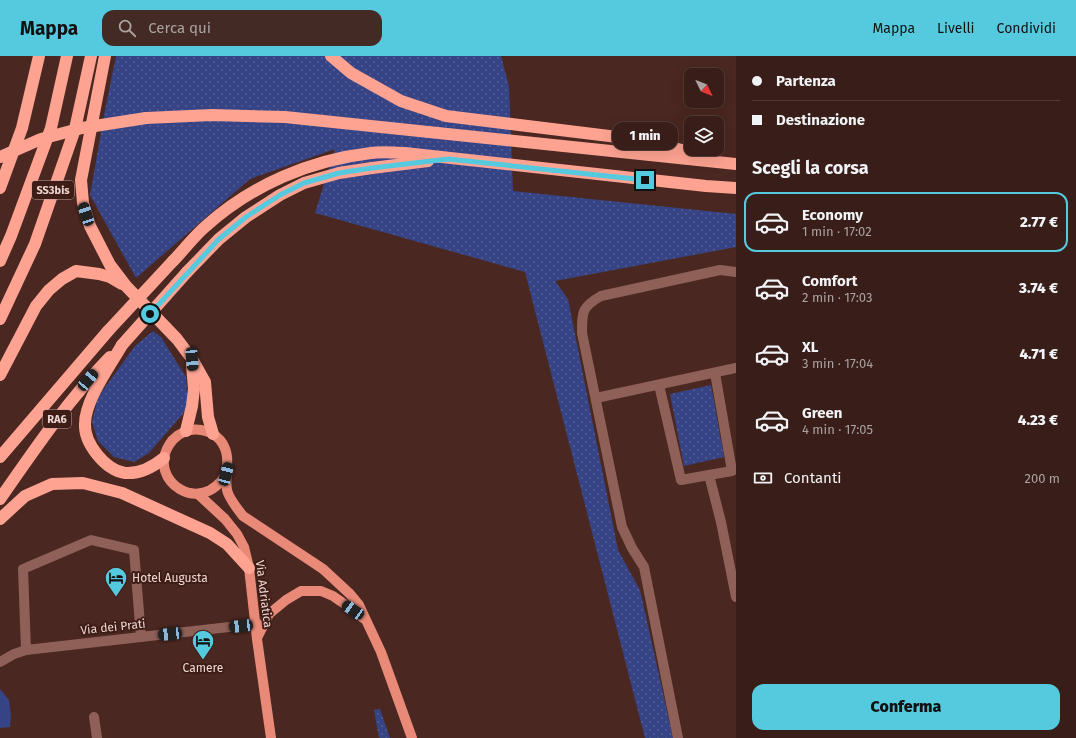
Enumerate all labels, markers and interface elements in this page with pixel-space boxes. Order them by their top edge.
search box [102,10,382,46]
text: Mappa [20,17,78,40]
icon: search [116,17,138,39]
text: Cerca qui [148,19,211,37]
text: Mappa [872,20,915,37]
text: Livelli [937,20,975,37]
text: Condividi [997,20,1056,37]
north arrow [684,68,724,108]
map controls [684,68,724,156]
text: Partenza [776,72,836,90]
text: Destinazione [776,111,865,129]
button: layers [684,116,724,156]
callout: 1 min [612,122,678,150]
text: 1 min [629,128,661,143]
text: Scegli la corsa [752,157,869,179]
route end [636,171,654,189]
road number: SS3bis [32,181,74,199]
car [77,201,95,227]
icon: car [754,204,790,240]
text: Economy [802,206,863,224]
text: 2.77 € [1020,213,1058,231]
text: 1 min · 17:02 [802,224,872,239]
icon: car [754,270,790,306]
text: Comfort [802,272,858,290]
text: 3.74 € [1019,279,1058,297]
text: 2 min · 17:03 [802,290,872,305]
route start [141,305,159,323]
icon: car [754,336,790,372]
text: XL [802,338,818,356]
text: 4.71 € [1019,345,1058,363]
car [185,347,199,371]
text: 3 min · 17:04 [802,356,873,371]
car [76,367,100,393]
icon: car [754,402,790,438]
text: Green [802,404,842,422]
road number: RA6 [43,410,71,428]
text: 4.23 € [1018,411,1058,429]
text: 4 min · 17:05 [802,422,873,437]
car [217,461,235,487]
icon: cash [752,467,774,489]
text: Contanti [784,469,842,487]
text: 200 m [1024,471,1060,486]
street label: Via Adriatica [253,559,275,629]
hotel icon: Hotel Augusta [103,565,129,598]
place label: Hotel Augusta [132,571,208,585]
car [340,598,366,622]
street label: Via dei Prati [80,617,146,637]
car [228,619,254,633]
car [157,627,183,641]
hotel icon: Camere [190,628,216,661]
place label: Camere [183,661,223,675]
button: Conferma [752,684,1060,730]

